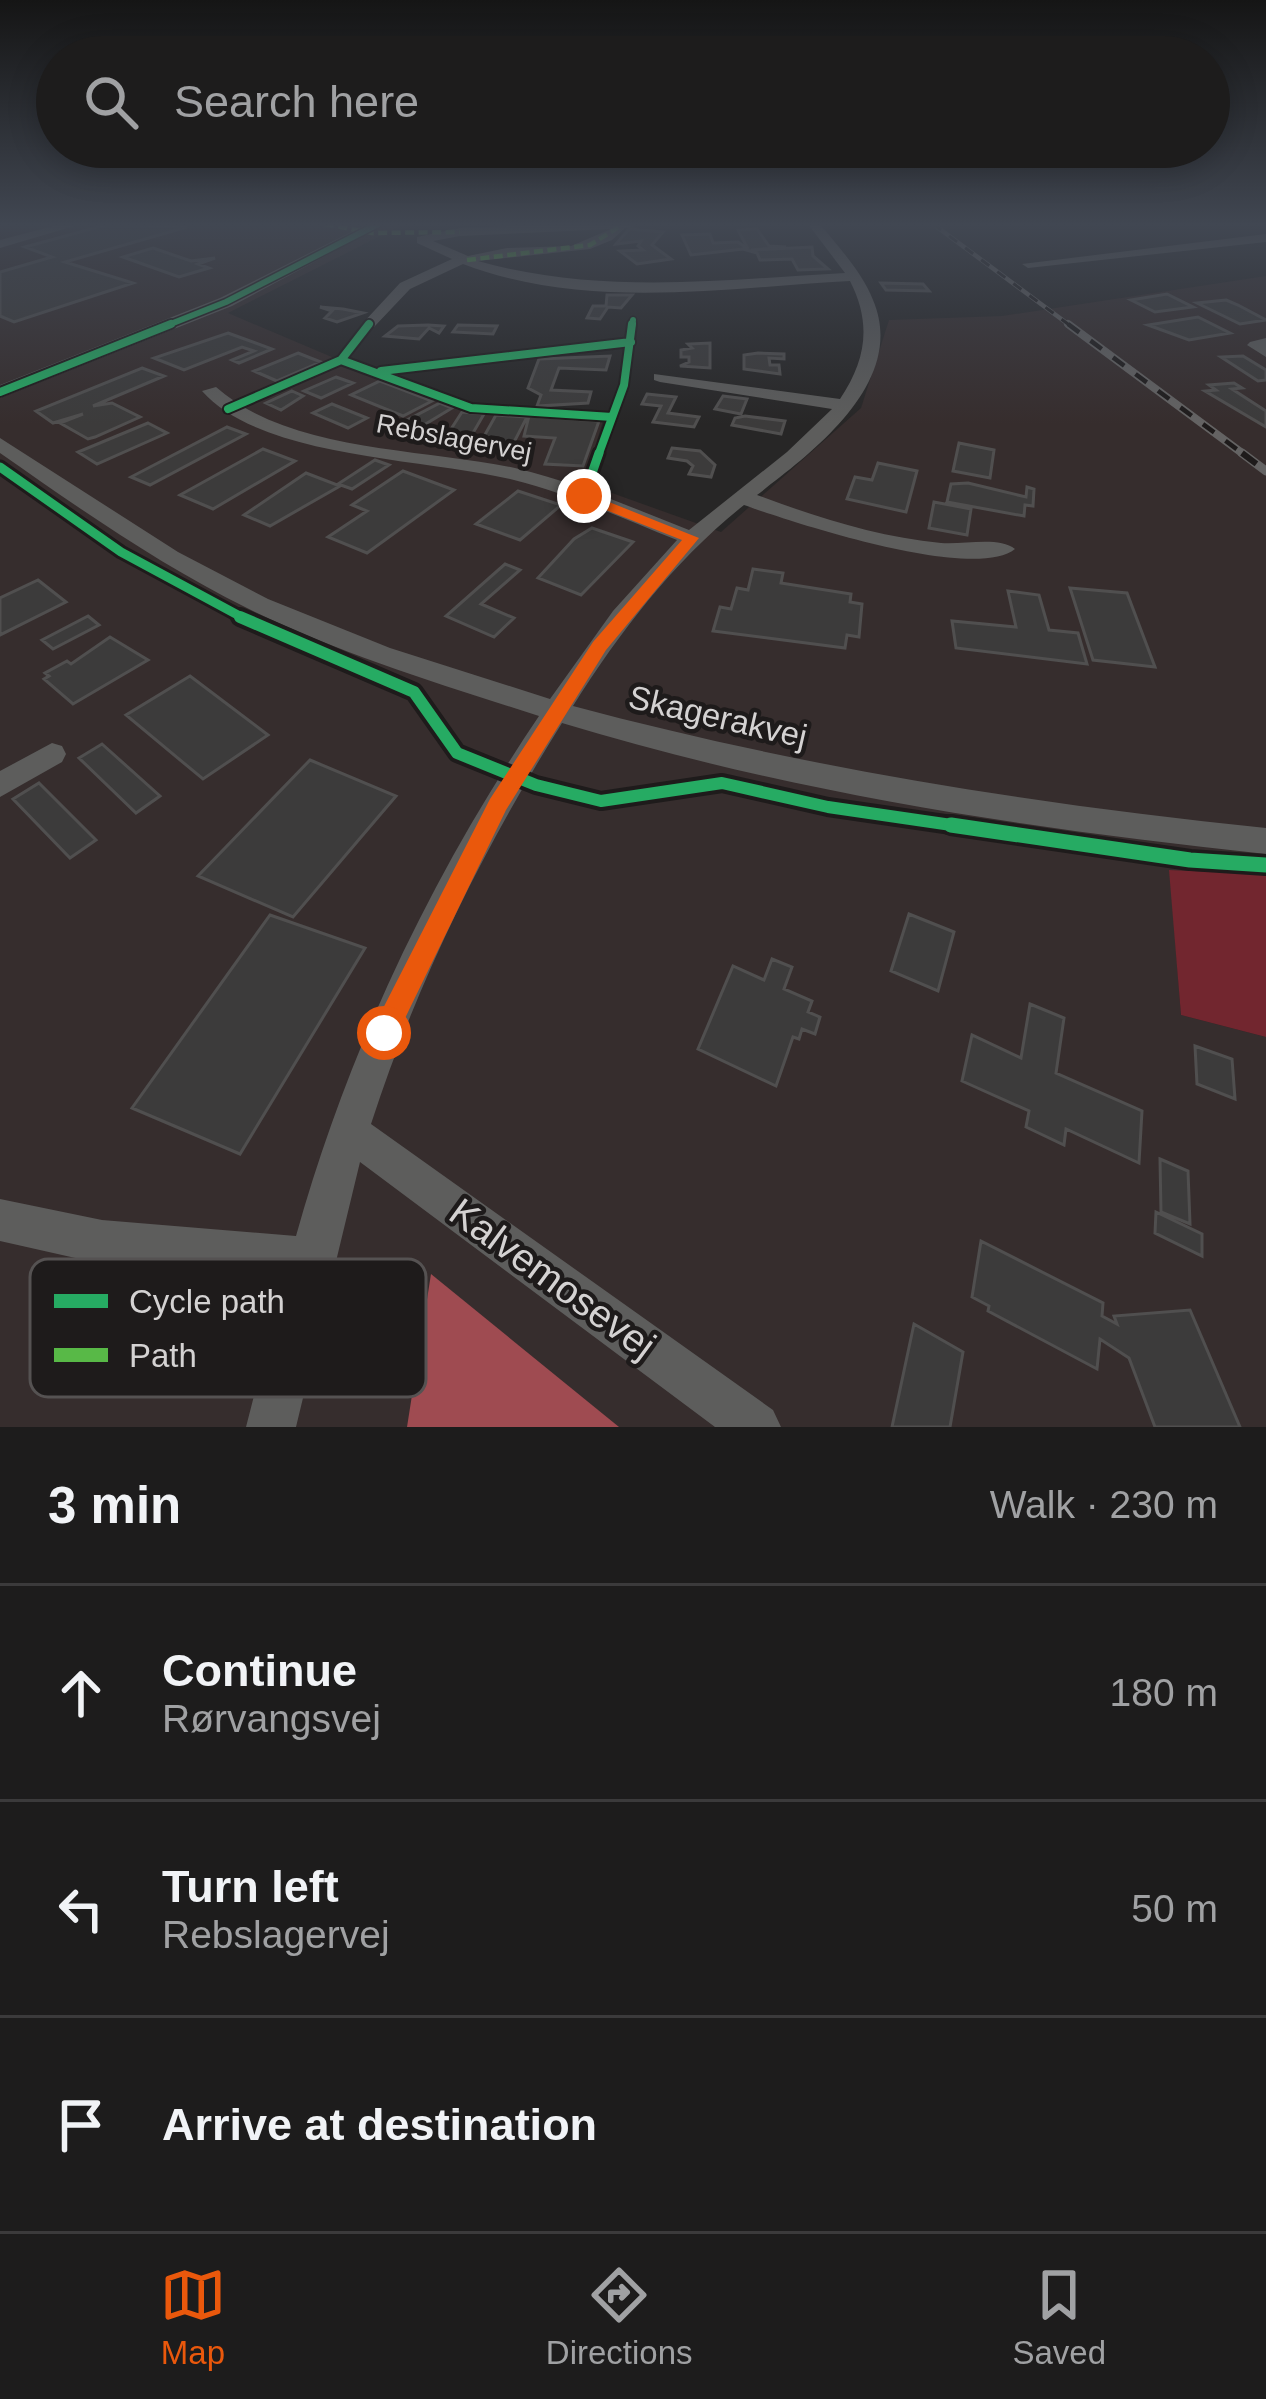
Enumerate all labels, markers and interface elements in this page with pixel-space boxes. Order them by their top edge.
search box [36,36,1230,168]
icon: search [78,69,144,135]
text: Search here [174,76,419,127]
street label: Rebslagervej [374,408,534,468]
route end [557,469,611,523]
street label: Skagerakvej [625,678,811,755]
route start [357,1006,411,1060]
street label: Kalvemosevej [442,1190,664,1367]
legend [30,1259,426,1397]
text: Cycle path [129,1283,285,1320]
text: Path [129,1337,197,1374]
text: 3 min [48,1477,181,1534]
text: Walk · 230 m [990,1483,1218,1526]
text: Continue [162,1645,357,1696]
icon: ahead [48,1660,114,1726]
text: 180 m [1110,1671,1218,1714]
text: Rørvangsvej [162,1697,381,1740]
text: Turn left [162,1861,339,1912]
icon: left [48,1876,114,1942]
text: 50 m [1131,1887,1218,1930]
text: Rebslagervej [162,1913,390,1956]
icon: arrive [48,2092,114,2158]
text: Arrive at destination [162,2099,597,2150]
tab: Map [160,2262,226,2372]
tab: Directions [546,2262,693,2372]
tab: Saved [1012,2262,1106,2372]

